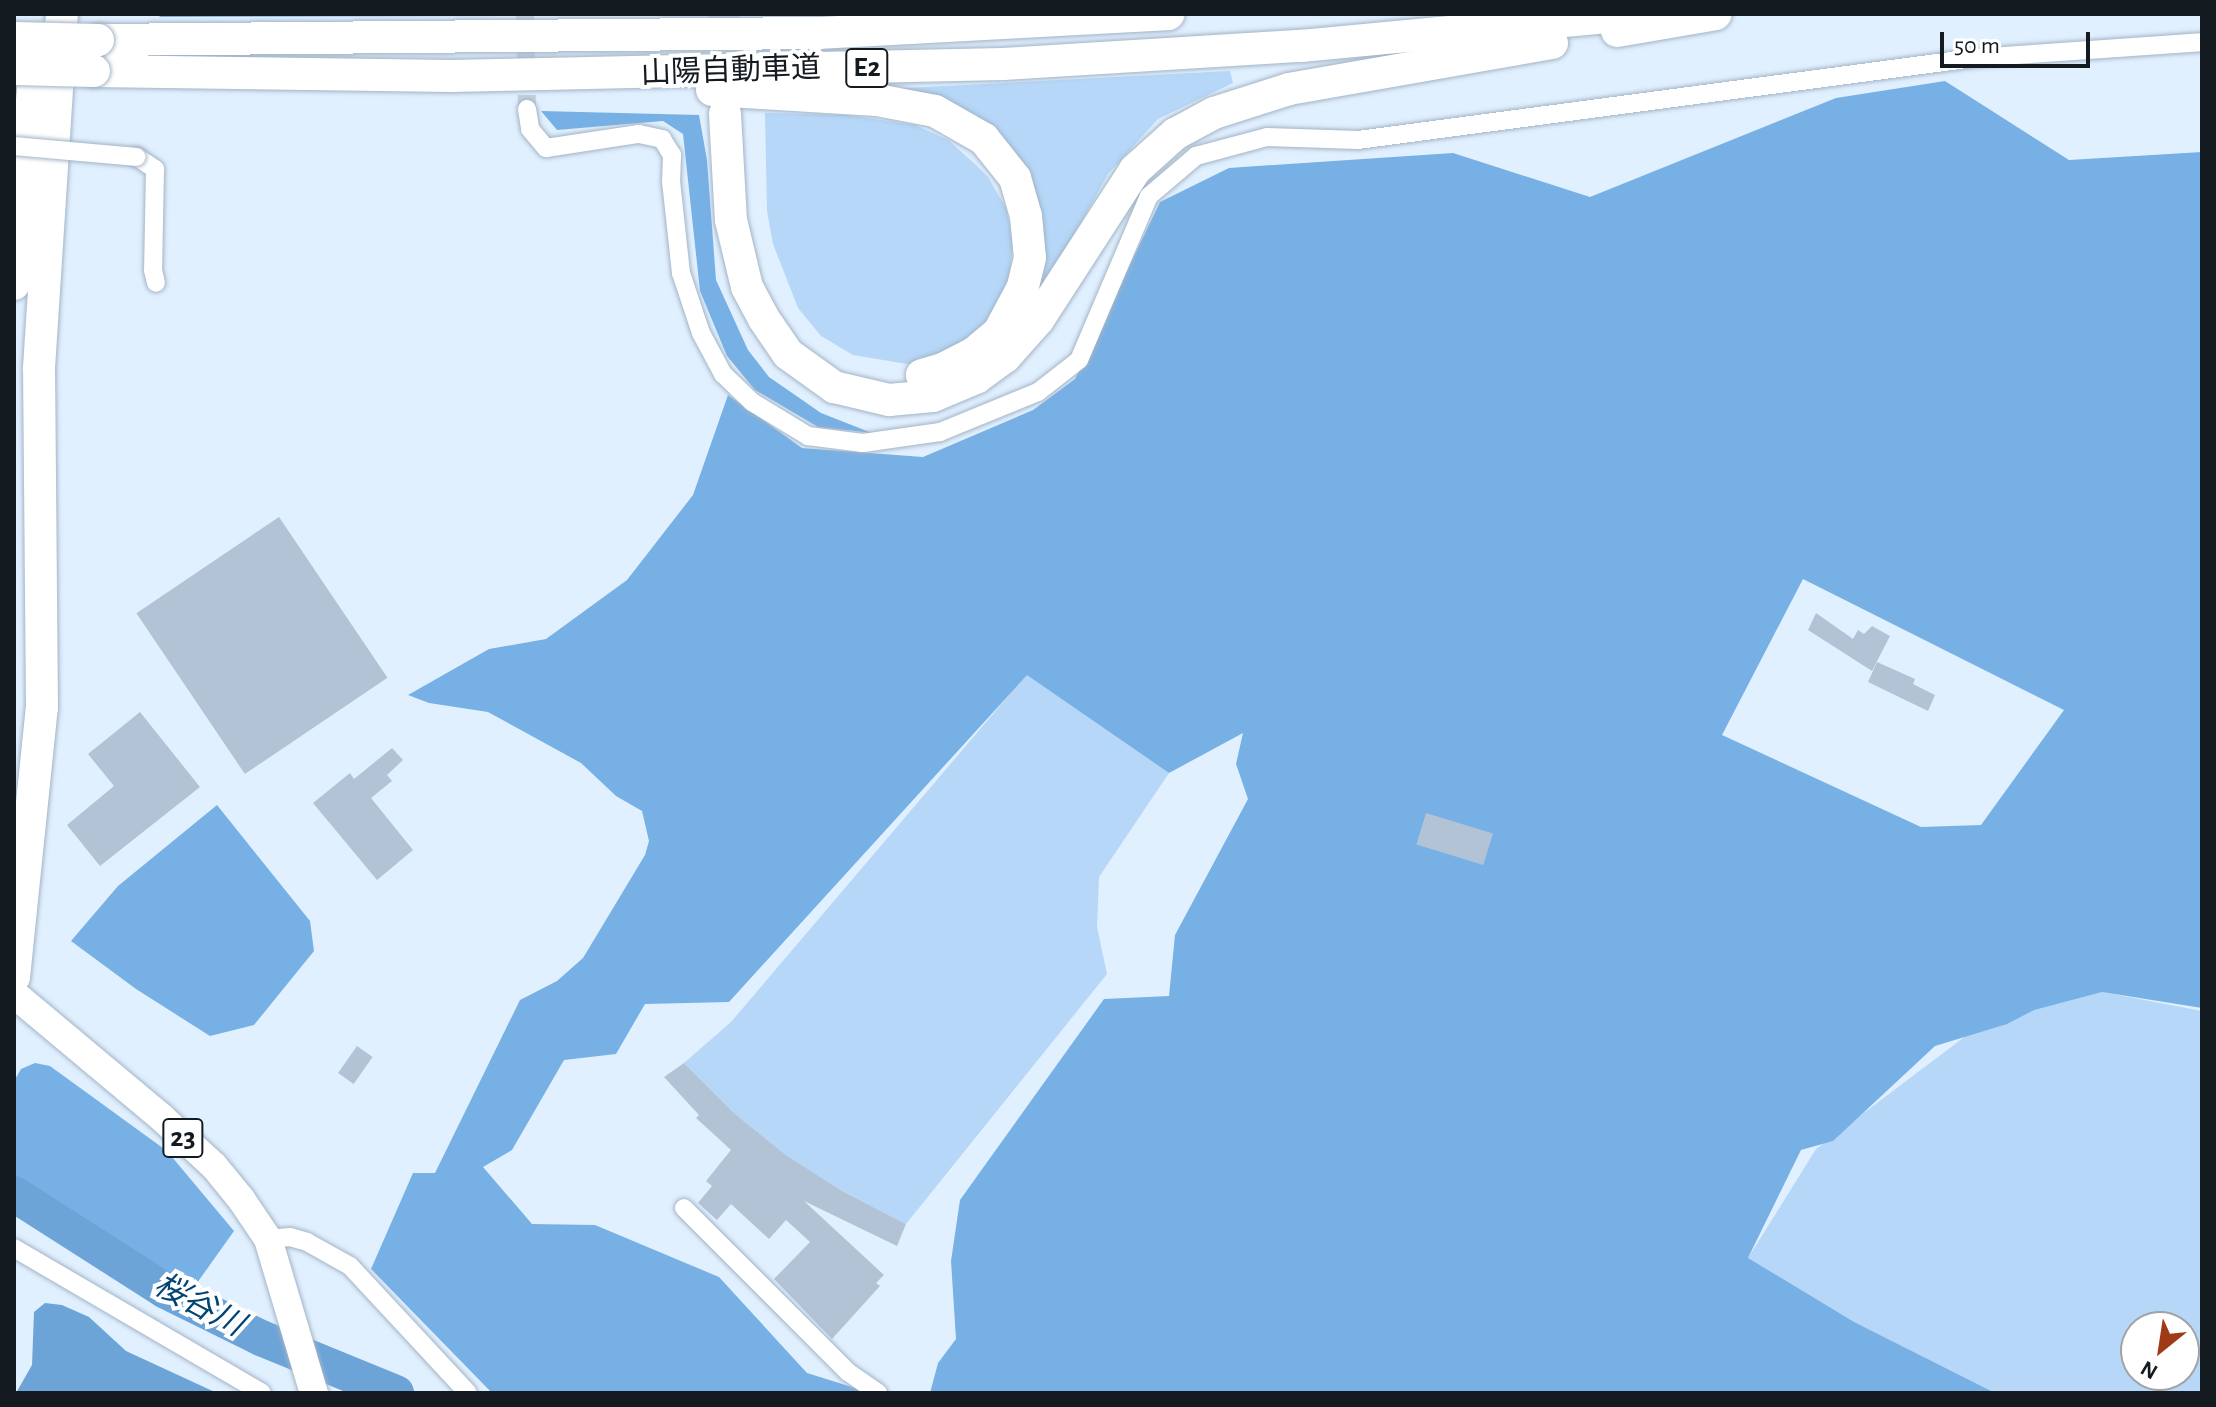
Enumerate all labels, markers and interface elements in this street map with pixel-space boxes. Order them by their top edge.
scale bar [1944,16,2094,66]
text: 50 m [1954,34,2000,58]
road number: E2 [845,44,889,92]
street label: 山陽自動車道 [640,50,822,92]
road number: 23 [161,1114,205,1162]
water label: 桜谷川 [148,1266,250,1344]
north arrow [2120,1311,2200,1391]
text: N [2137,1357,2161,1383]

